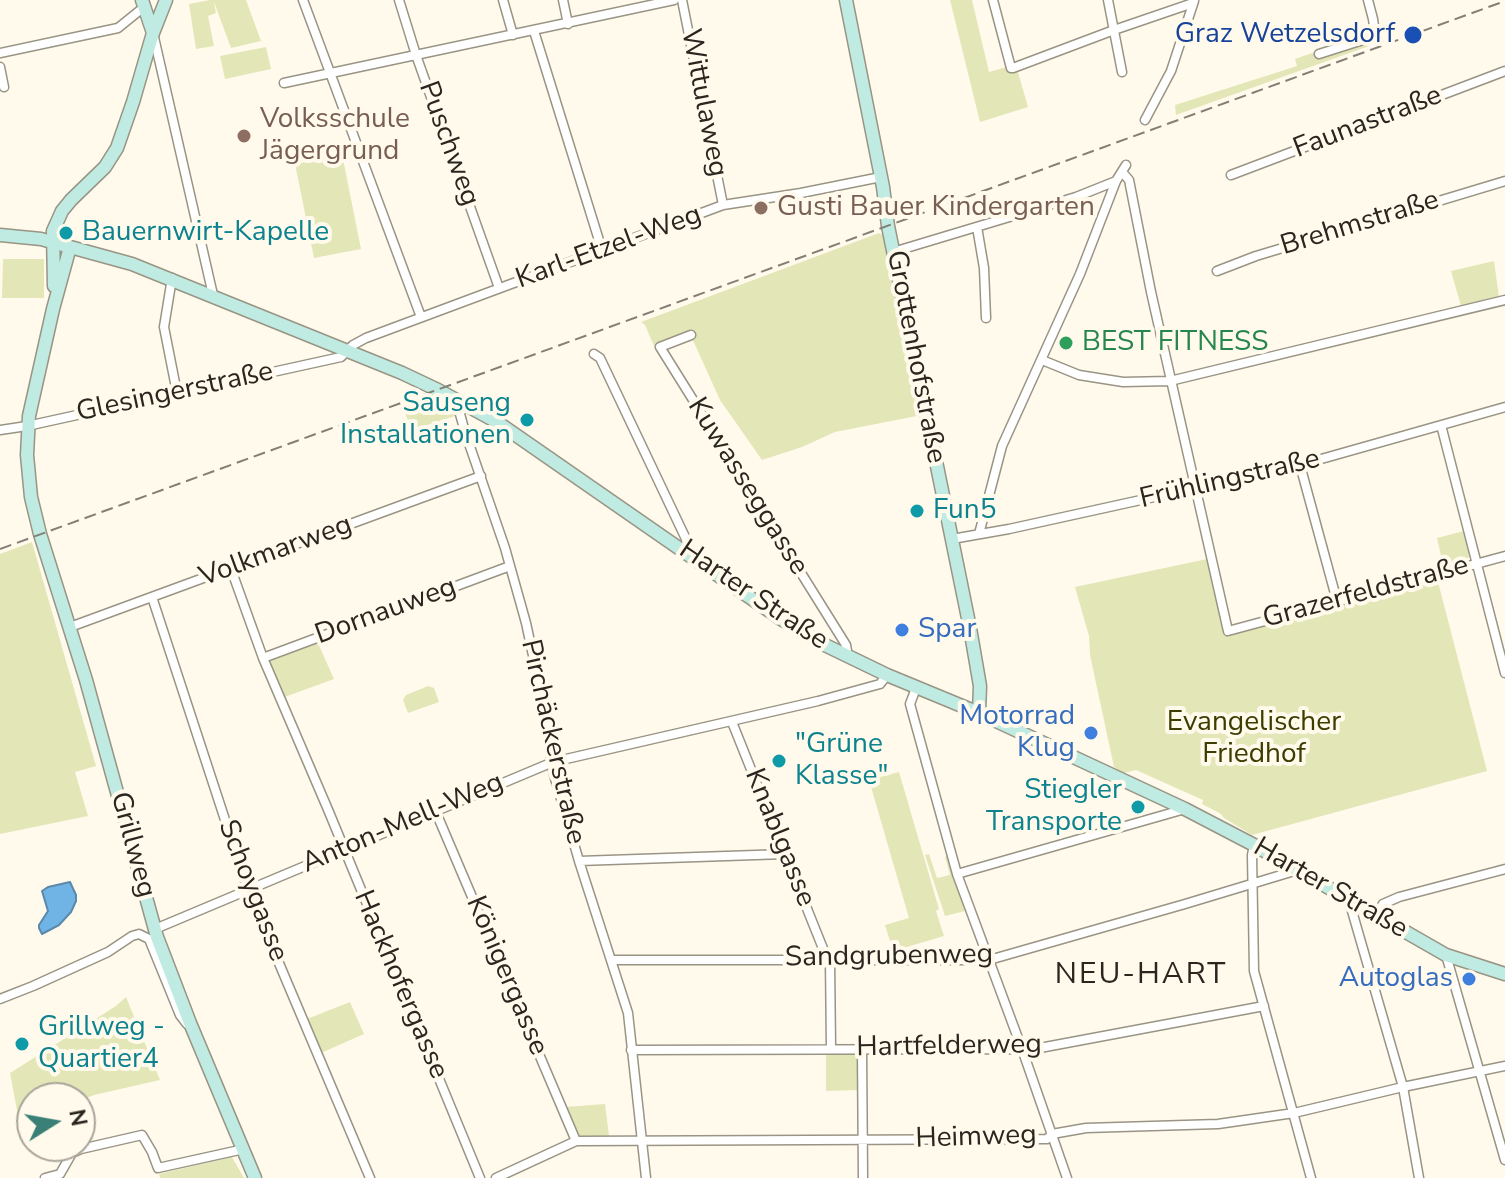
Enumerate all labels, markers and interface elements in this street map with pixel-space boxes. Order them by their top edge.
place label: Graz Wetzelsdorf [1175,18,1395,52]
marker: Graz Wetzelsdorf [1402,24,1424,46]
street label: Wittulaweg [672,26,734,180]
street label: Puschweg [410,77,486,211]
street label: Faunastraße [1289,79,1447,167]
place label: Volksschule Jägergrund [260,103,410,169]
marker: Volksschule Jägergrund [235,127,253,145]
street label: Brehmstraße [1277,184,1443,264]
place label: Gusti Bauer Kindergarten [777,191,1095,225]
street label: Karl-Etzel-Weg [512,199,706,297]
marker: Gusti Bauer Kindergarten [752,199,770,217]
place label: Bauernwirt-Kapelle [82,216,329,250]
marker: Bauernwirt-Kapelle [57,224,75,242]
street label: Grottenhofstraße [878,248,952,466]
place label: BEST FITNESS [1082,326,1268,360]
marker: BEST FITNESS [1057,334,1075,352]
street label: Glesingerstraße [73,356,277,430]
place label: Sauseng Installationen [340,387,511,453]
street label: Kuwasseggasse [679,392,815,582]
marker: Sauseng Installationen [518,411,536,429]
street label: Frühlingstraße [1137,443,1323,517]
place label: Fun5 [933,494,996,528]
marker: Fun5 [908,502,926,520]
street label: Volkmarweg [195,509,357,595]
street label: Harter Straße [672,534,834,658]
street label: Grazerfeldstraße [1259,549,1473,637]
street label: Dornauweg [311,571,461,653]
place label: Spar [918,613,976,647]
marker: Spar [893,621,911,639]
street label: Pirchäckerstraße [512,636,592,848]
place label: Motorrad Klug [959,700,1075,766]
park label: Evangelischer Friedhof [1167,706,1341,772]
marker: Motorrad Klug [1082,724,1100,742]
place label: "Grüne Klasse" [795,728,888,794]
marker: "Grüne Klasse" [770,752,788,770]
street label: Knablgasse [736,764,822,912]
street label: Anton-Mell-Weg [297,766,509,882]
place label: Stiegler Transporte [986,774,1122,840]
street label: Grillweg [102,789,162,901]
marker: Stiegler Transporte [1129,798,1147,816]
street label: Schoygasse [210,816,294,966]
street label: Harter Straße [1247,831,1413,947]
street label: Hackhofergasse [345,886,455,1084]
street label: Königergasse [457,891,555,1061]
street label: Sandgrubenweg [785,938,993,976]
district label: NEU-HART [1055,958,1227,994]
place label: Autoglas [1339,962,1453,996]
marker: Autoglas [1460,970,1478,988]
place label: Grillweg - Quartier4 [38,1011,165,1077]
street label: Hartfelderweg [856,1029,1042,1065]
marker: Grillweg - Quartier4 [13,1035,31,1053]
north arrow [16,1082,96,1162]
text: N [61,1107,94,1129]
street label: Heimweg [915,1119,1037,1157]

